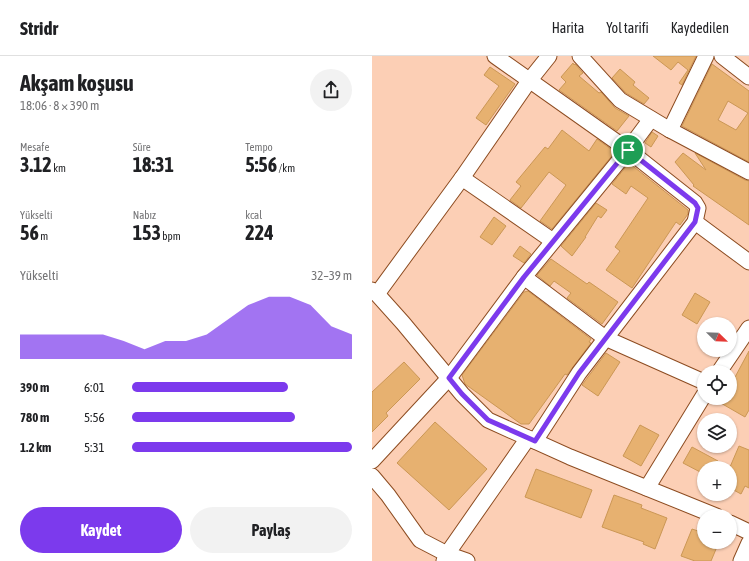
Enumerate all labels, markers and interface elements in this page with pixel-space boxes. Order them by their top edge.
text: Stridr [20,17,58,39]
text: Harita [552,20,584,36]
text: Yol tarifi [606,20,649,36]
text: Kaydedilen [671,20,729,36]
button: share [310,69,352,111]
text: Akşam koşusu [20,70,134,96]
text: 18:06 · 8 × 390 m [20,98,99,113]
pin [611,133,645,167]
icon: arrive [617,139,639,161]
text: Mesafe [20,141,49,153]
text: Süre [133,141,151,153]
text: Tempo [245,141,273,153]
text: 3.12 [20,153,52,176]
text: 18:31 [133,153,174,176]
text: 5:56 [245,153,277,176]
text: km [52,162,66,174]
text: /km [277,162,295,174]
text: Yükselti [20,209,53,221]
text: Nabız [133,209,156,221]
text: kcal [245,209,262,221]
text: 56 [20,221,39,244]
text: 153 [133,221,161,244]
text: 224 [245,221,274,244]
text: m [39,230,48,242]
text: bpm [161,230,181,242]
text: Yükselti [20,268,58,283]
text: 32–39 m [311,268,352,283]
north arrow [697,317,737,357]
map controls [697,317,737,549]
button: locate [697,365,737,405]
text: 390 m [20,380,49,395]
text: 6:01 [84,380,105,395]
text: 780 m [20,410,49,425]
text: 5:56 [84,410,105,425]
button: layers [697,413,737,453]
text: 1.2 km [20,440,51,455]
text: 5:31 [84,440,105,455]
button: + [697,461,737,501]
button: Kaydet [20,507,182,553]
button: Paylaş [190,507,352,553]
button: − [697,509,737,549]

